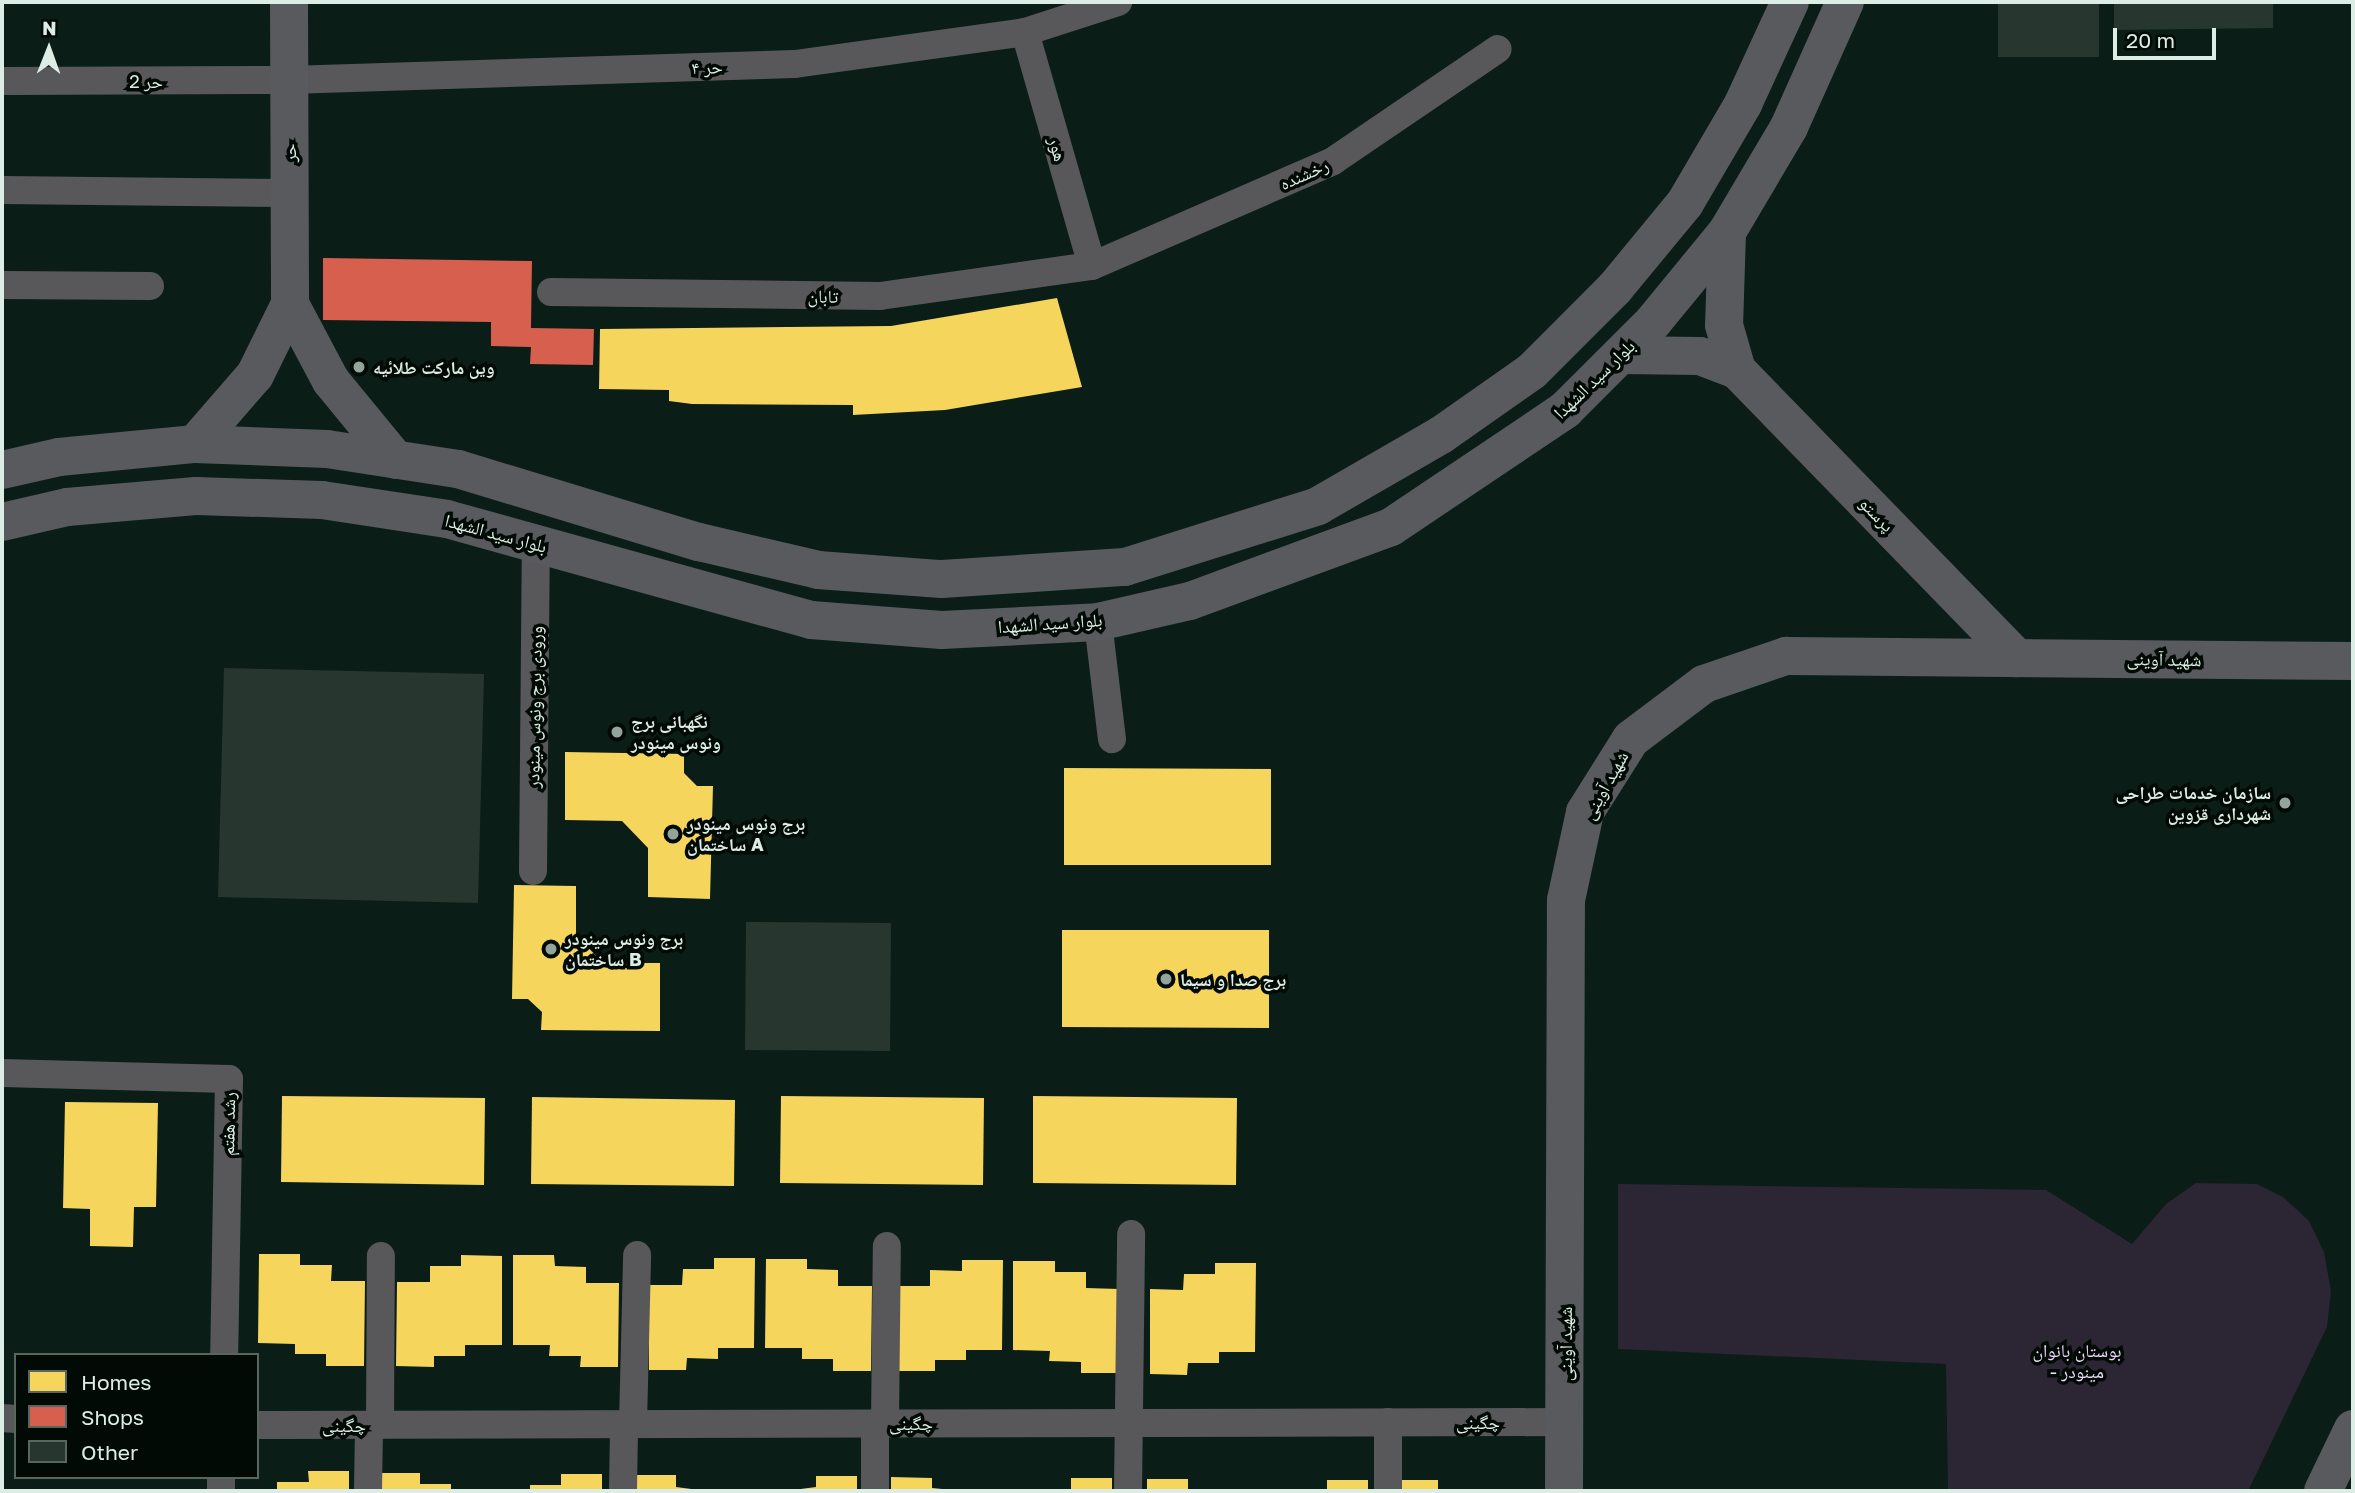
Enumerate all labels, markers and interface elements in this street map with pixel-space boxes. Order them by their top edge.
north arrow [14,14,84,84]
scale bar [2117,14,2220,58]
text: N [42,16,57,39]
text: 20 m [2126,27,2175,53]
street label: حر ۴ [691,56,723,78]
street label: حر 2 [129,70,163,92]
street label: هور [1044,134,1072,164]
street label: حر [278,144,300,162]
street label: رخشنده [1276,154,1332,194]
street label: تابان [807,285,839,307]
street label: بلوار سید الشهدا [1549,335,1639,423]
place label: وین مارکت طلائیه [373,356,495,378]
marker: وین مارکت طلائیه [351,359,367,375]
street label: پرستو [1855,492,1899,536]
street label: بلوار سید الشهدا [443,509,549,557]
street label: بلوار سید الشهدا [997,609,1103,637]
street label: ورودی برج ونوس مینودر [522,626,546,788]
street label: شهید آوینی [2126,648,2202,670]
place label: نگهبانی برج ونوس مینودر [631,711,721,754]
marker: نگهبانی برج ونوس مینودر [609,724,625,740]
street label: شهید آوینی [1577,747,1633,823]
place label: سازمان خدمات طراحی شهرداری قزوین [2115,782,2271,824]
marker: سازمان خدمات طراحی شهرداری قزوین [2277,795,2293,811]
place label: برج ونوس مینودر ساختمان A [687,813,805,856]
marker: برج ونوس مینودر ساختمان A [665,826,681,842]
place label: برج ونوس مینودر ساختمان B [565,928,683,970]
marker: برج ونوس مینودر ساختمان B [543,941,559,957]
place label: برج صدا و سیما [1180,968,1286,990]
marker: برج صدا و سیما [1158,971,1174,987]
street label: رشد هفتم [217,1092,239,1156]
street label: شهید آوینی [1554,1307,1576,1381]
park label: بوستان بانوان - مینودر [2032,1340,2122,1382]
legend [14,1353,259,1479]
text: Homes [81,1369,151,1395]
text: Shops [81,1404,144,1430]
street label: چگینی [1456,1411,1500,1433]
street label: چگینی [889,1412,933,1434]
street label: چگینی [322,1414,366,1436]
text: Other [81,1439,138,1465]

